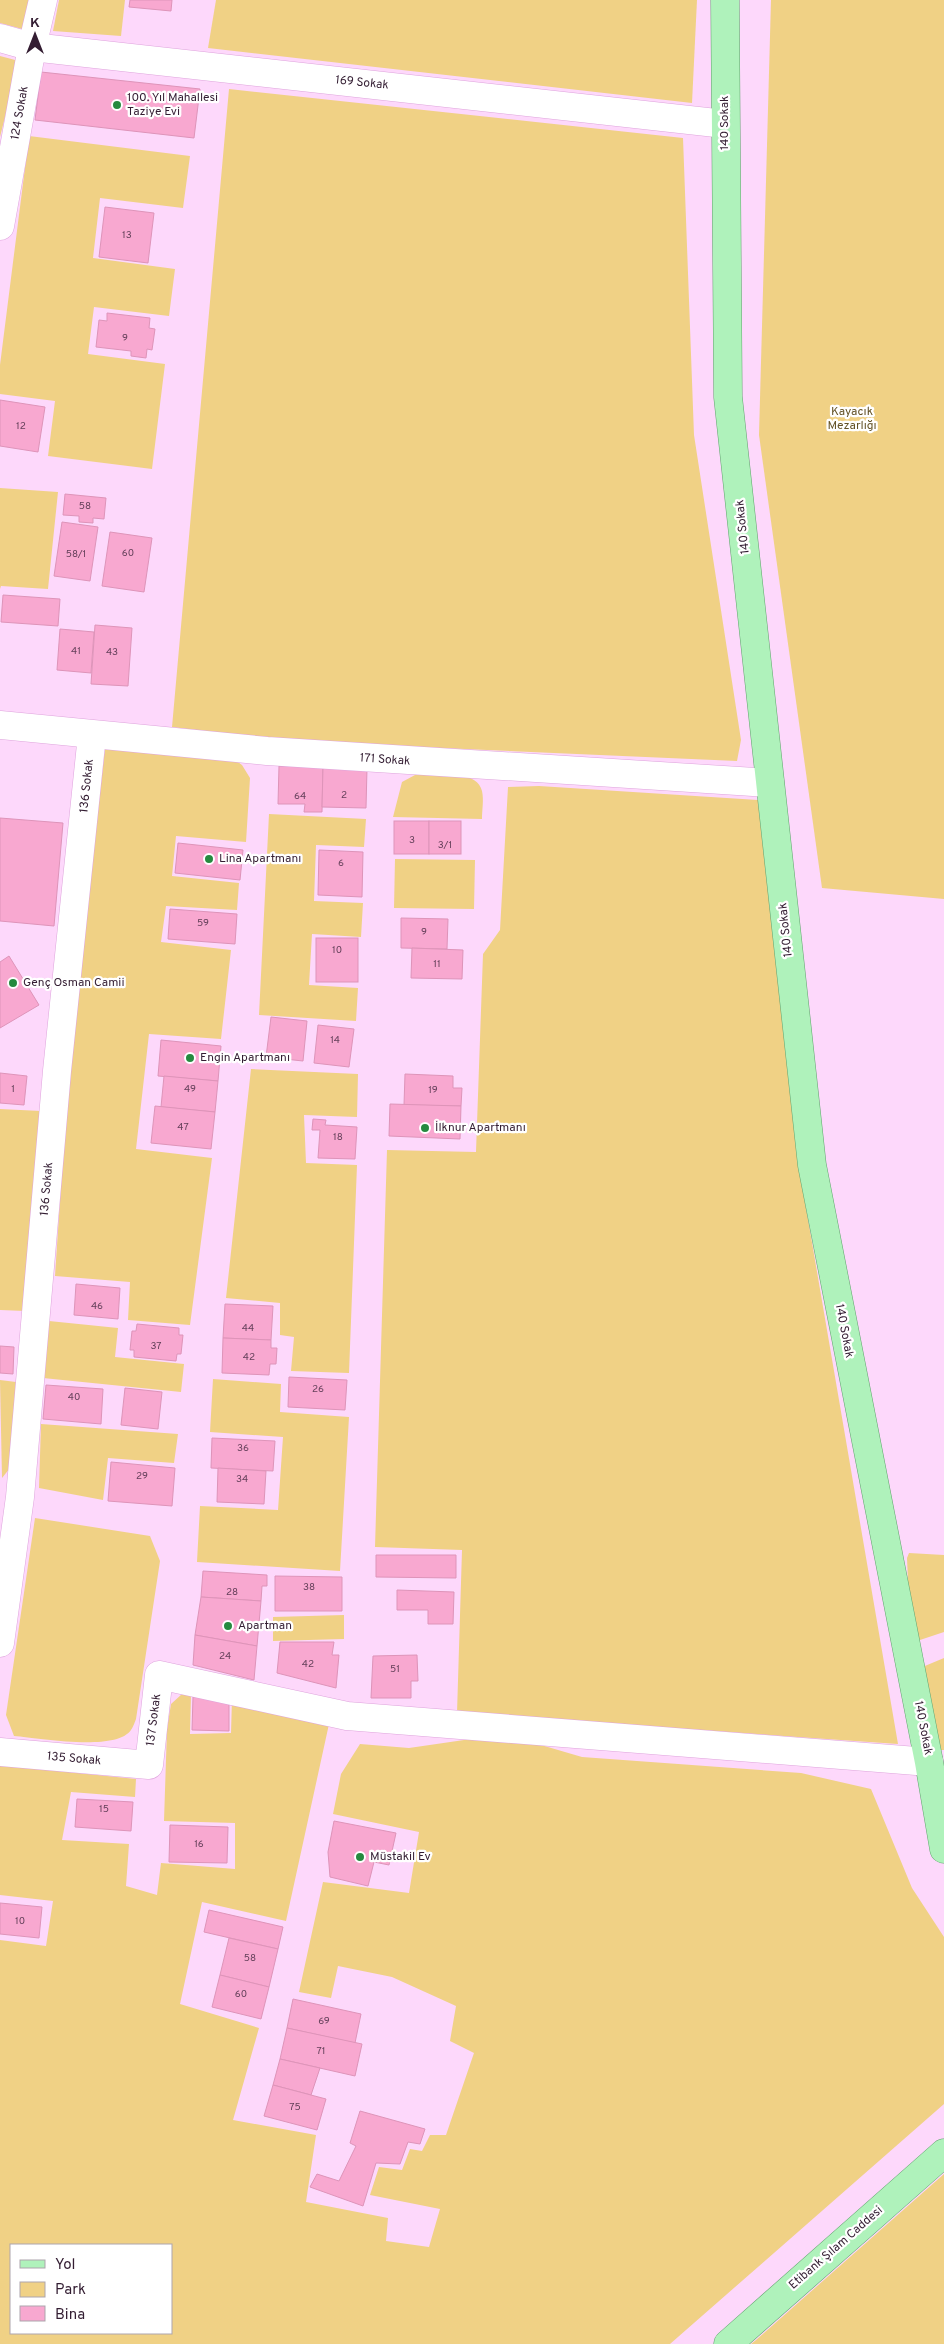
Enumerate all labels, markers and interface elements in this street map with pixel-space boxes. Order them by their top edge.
north arrow [10,10,60,60]
text: K [30,15,40,32]
street label: 169 Sokak [334,72,390,94]
street label: 124 Sokak [7,85,33,141]
place label: 100. Yıl Mahallesi Taziye Evi [127,90,218,120]
street label: 140 Sokak [717,96,733,150]
marker: 100. Yıl Mahallesi Taziye Evi [111,99,123,111]
house number: 13 [122,229,132,242]
house number: 9 [122,332,128,345]
park label: Kayacık Mezarlığı [827,404,877,434]
house number: 12 [16,420,26,433]
street label: 140 Sokak [732,499,754,555]
house number: 58 [79,500,91,513]
house number: 60 [122,547,134,560]
house number: 58/1 [66,548,86,561]
house number: 41 [71,645,81,658]
house number: 43 [106,646,118,659]
street label: 171 Sokak [359,750,411,770]
street label: 136 Sokak [76,758,98,814]
house number: 2 [341,789,347,802]
house number: 64 [294,790,306,803]
house number: 3 [409,834,415,847]
house number: 3/1 [438,839,452,852]
place label: Lina Apartmanı [219,851,301,867]
marker: Lina Apartmanı [203,853,215,865]
house number: 6 [338,857,344,870]
street label: 140 Sokak [775,902,797,958]
house number: 59 [197,917,209,930]
house number: 9 [421,926,427,939]
house number: 10 [332,944,342,957]
house number: 11 [433,958,441,971]
place label: Genç Osman Camii [23,975,124,991]
marker: Genç Osman Camii [7,977,19,989]
house number: 14 [330,1034,340,1047]
place label: Engin Apartmanı [200,1050,290,1066]
marker: Engin Apartmanı [184,1052,196,1064]
house number: 1 [11,1083,15,1096]
house number: 49 [184,1083,196,1096]
house number: 19 [428,1084,438,1097]
place label: İlknur Apartmanı [435,1120,526,1136]
house number: 47 [177,1121,189,1134]
marker: İlknur Apartmanı [419,1122,431,1134]
house number: 18 [333,1131,343,1144]
street label: 136 Sokak [37,1161,57,1217]
house number: 46 [91,1300,103,1313]
street label: 140 Sokak [831,1303,857,1359]
house number: 44 [242,1322,254,1335]
house number: 37 [150,1340,162,1353]
house number: 42 [243,1351,255,1364]
house number: 26 [312,1383,324,1396]
house number: 40 [68,1391,80,1404]
house number: 36 [237,1442,249,1455]
house number: 29 [136,1470,148,1483]
house number: 34 [236,1473,248,1486]
house number: 38 [303,1581,315,1594]
house number: 28 [226,1586,238,1599]
place label: Apartman [238,1618,292,1634]
marker: Apartman [222,1620,234,1632]
house number: 24 [219,1650,231,1663]
house number: 42 [302,1658,314,1671]
house number: 51 [390,1663,400,1676]
street label: 137 Sokak [143,1693,165,1747]
street label: 140 Sokak [910,1700,936,1756]
street label: 135 Sokak [46,1749,102,1769]
house number: 15 [99,1803,109,1816]
house number: 16 [194,1838,204,1851]
place label: Müstakil Ev [370,1849,431,1865]
marker: Müstakil Ev [354,1851,366,1863]
house number: 10 [15,1915,25,1928]
house number: 58 [244,1952,256,1965]
house number: 60 [235,1988,247,2001]
house number: 69 [318,2015,330,2028]
house number: 71 [316,2045,326,2058]
house number: 75 [289,2101,301,2114]
street label: Etibank Şılam Caddesi [786,2203,886,2293]
legend [10,2244,172,2334]
text: Yol [55,2256,76,2275]
text: Park [55,2281,86,2300]
text: Bina [55,2306,85,2325]

